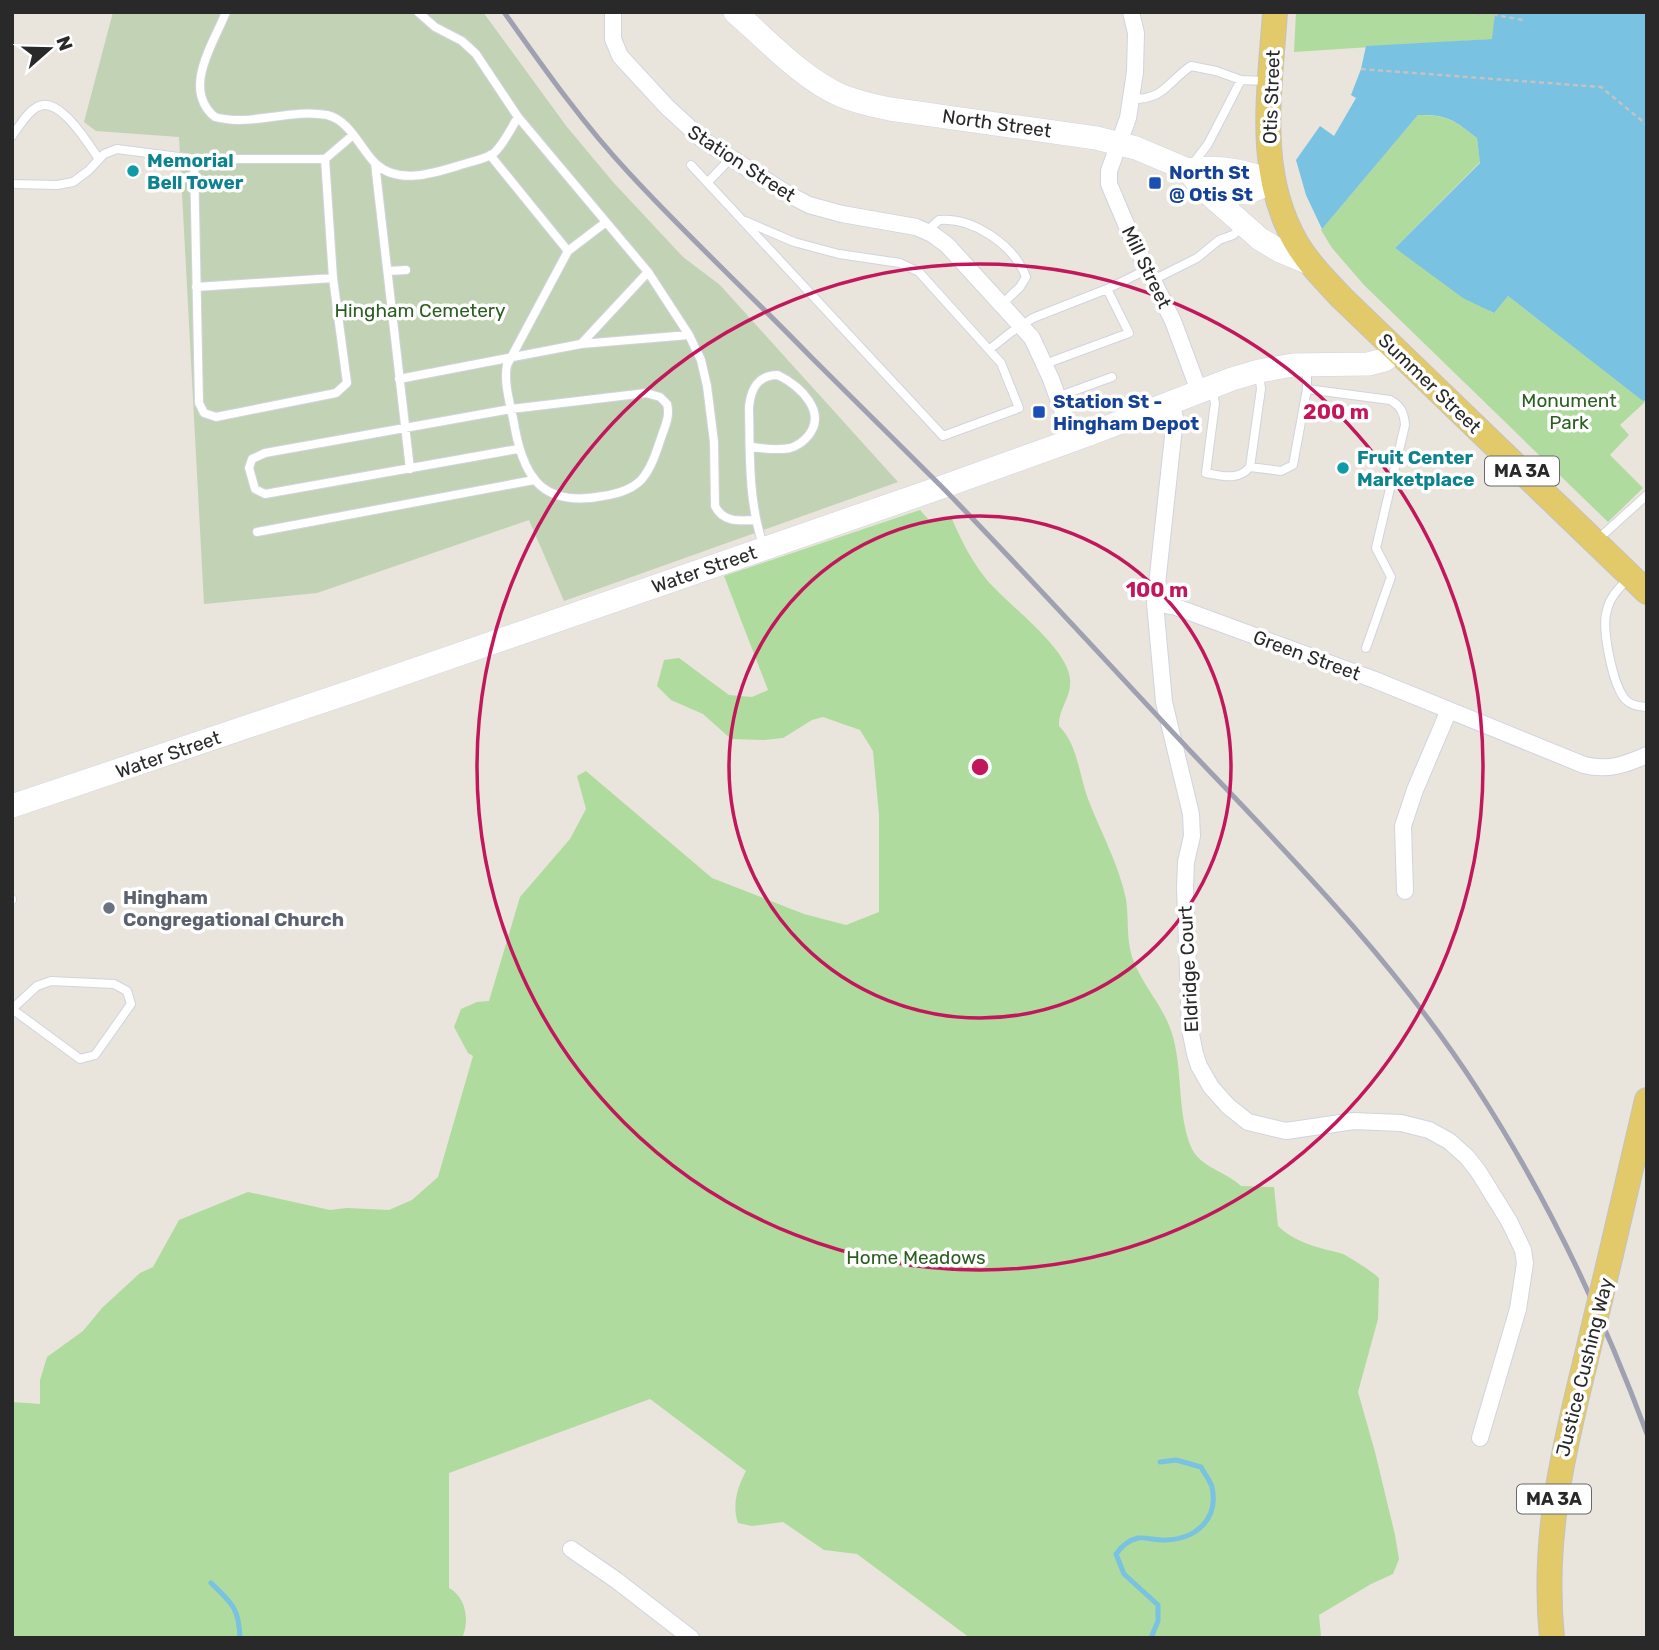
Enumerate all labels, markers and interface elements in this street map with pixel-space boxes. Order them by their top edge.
north arrow [14,14,84,84]
text: N [51,33,78,54]
street label: Otis Street [1258,49,1285,144]
street label: North Street [941,104,1054,143]
street label: Station Street [684,120,800,207]
place label: Memorial Bell Tower [147,149,244,194]
place label: North St @ Otis St [1169,161,1253,206]
marker: Memorial Bell Tower [125,163,141,179]
marker: North St @ Otis St [1147,175,1163,191]
street label: Mill Street [1117,222,1177,313]
park label: Hingham Cemetery [334,299,506,322]
street label: Summer Street [1373,329,1486,439]
park label: Monument Park [1521,389,1617,434]
place label: Station St - Hingham Depot [1053,390,1199,435]
text: 200 m [1303,399,1369,424]
marker: Station St - Hingham Depot [1031,404,1047,420]
place label: Fruit Center Marketplace [1357,446,1475,491]
road number: MA 3A [1485,457,1559,486]
marker: Fruit Center Marketplace [1335,460,1351,476]
street label: Water Street [649,541,760,598]
text: 100 m [1126,577,1188,602]
street label: Green Street [1250,625,1364,686]
street label: Water Street [113,726,224,783]
centre of rings [968,755,992,779]
place label: Hingham Congregational Church [123,886,344,931]
marker: Hingham Congregational Church [101,900,117,916]
street label: Eldridge Court [1174,904,1203,1033]
park label: Home Meadows [846,1246,986,1269]
street label: Justice Cushing Way [1551,1275,1618,1459]
road number: MA 3A [1517,1484,1591,1514]

